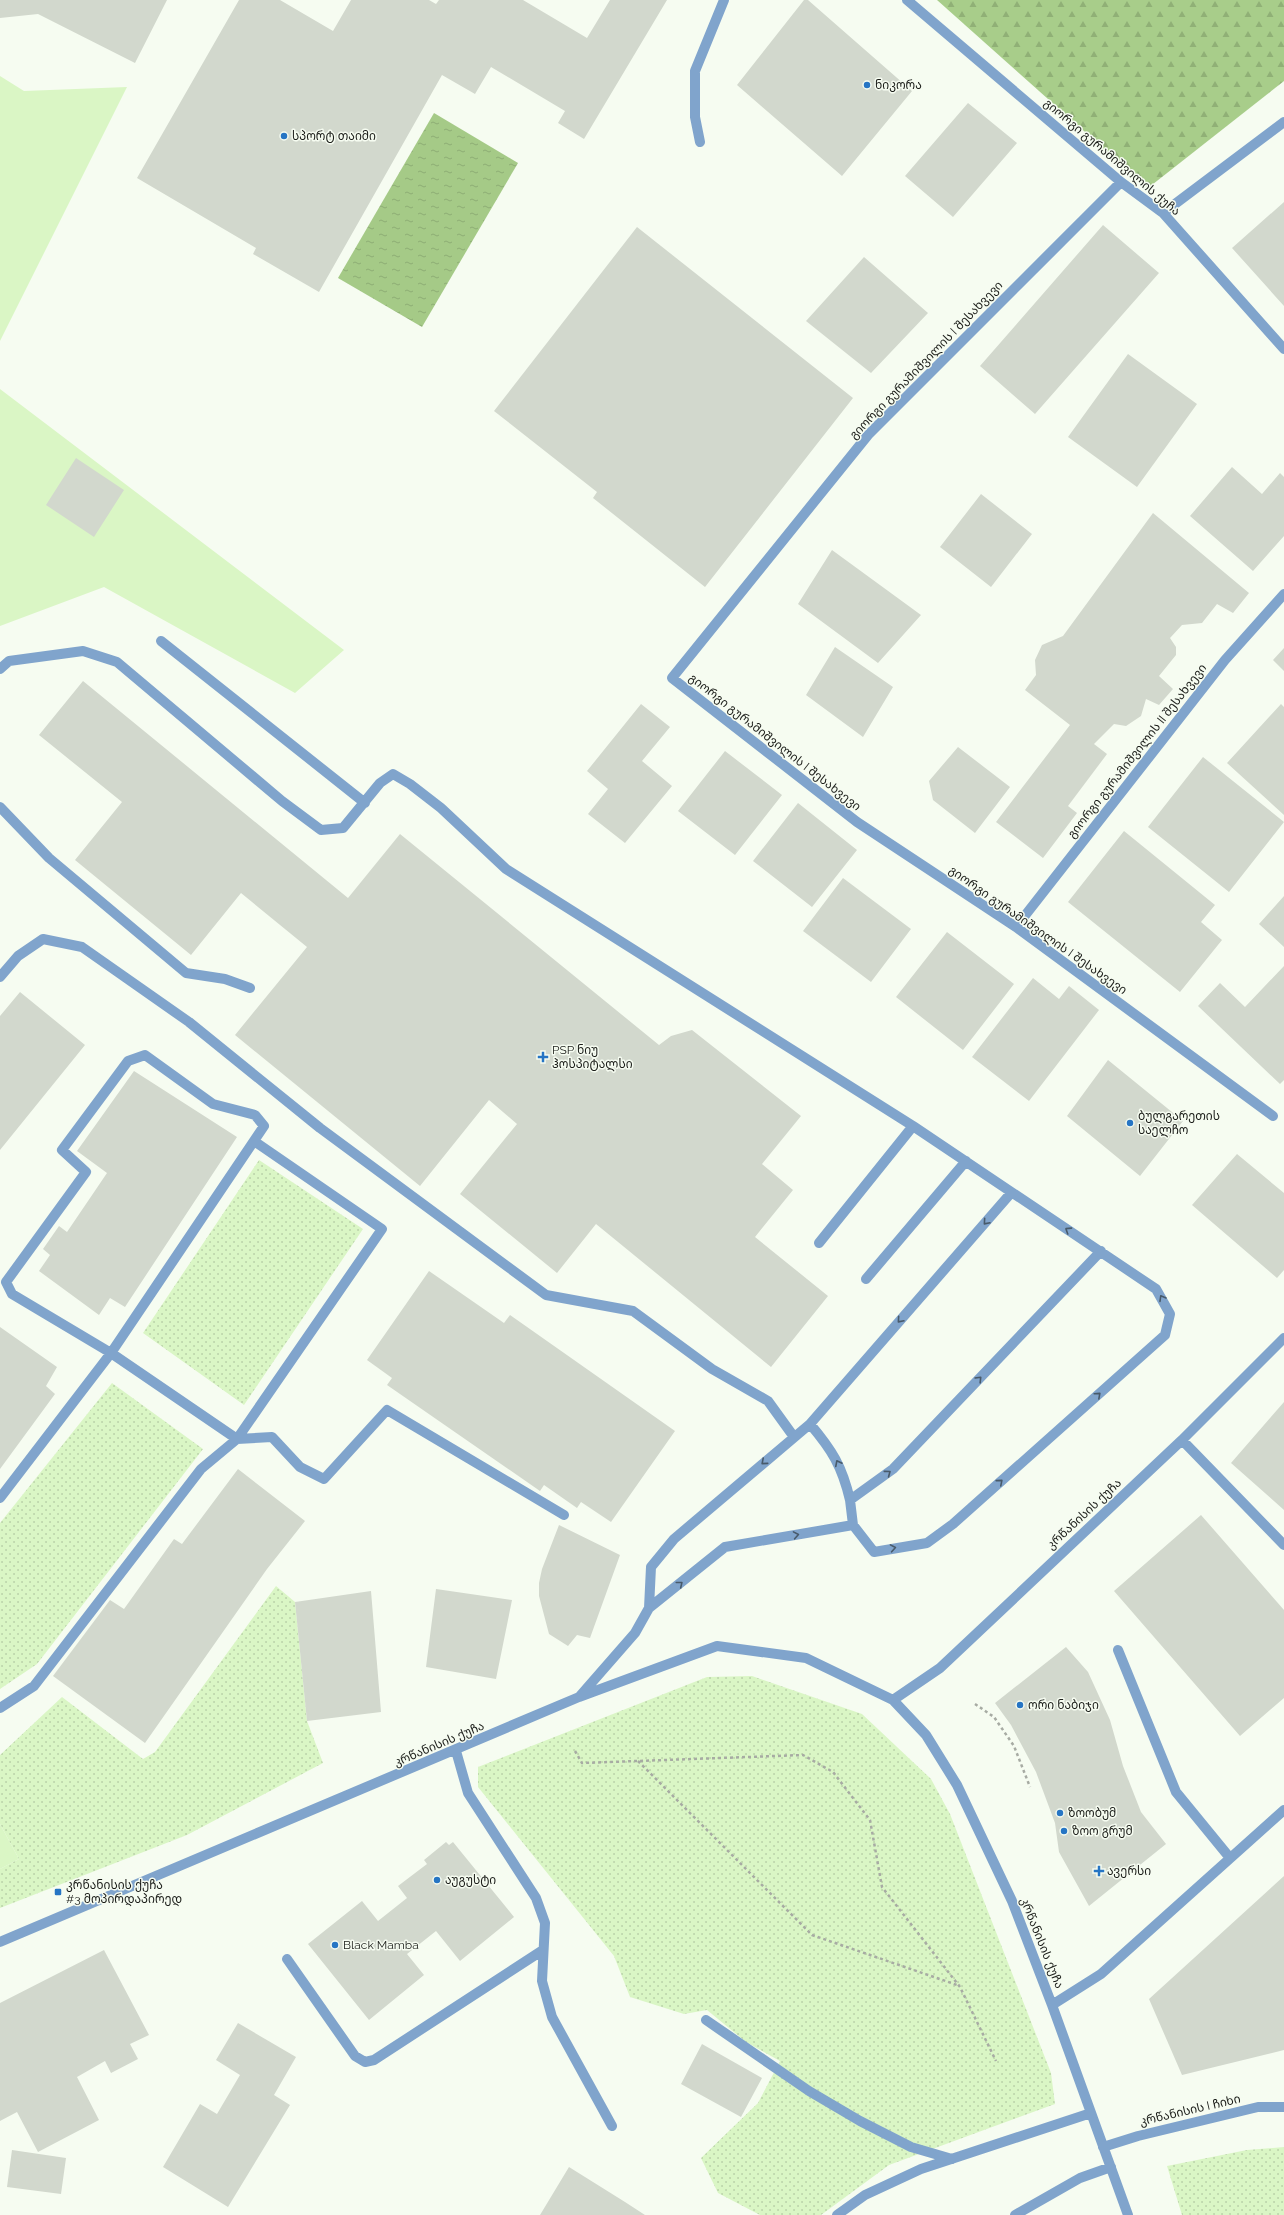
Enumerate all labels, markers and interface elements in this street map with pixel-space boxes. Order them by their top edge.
place label: ნიკორა [875,78,922,92]
marker: ნიკორა [862,80,872,90]
street label: გიორგი გურამიშვილის ქუჩა [1040,96,1183,219]
place label: სპორტ თაიმი [292,129,376,143]
marker: სპორტ თაიმი [279,131,289,141]
street label: გიორგი გურამიშვილის I შესახვევი [847,278,1006,443]
street label: გიორგი გურამიშვილის II შესახვევი [1065,661,1210,842]
street label: გიორგი გურამიშვილის I შესახვევი [686,670,864,814]
street label: გიორგი გურამიშვილის I შესახვევი [946,863,1130,998]
place label: PSP ნიუ ჰოსპიტალსი [552,1043,633,1072]
marker: PSP ნიუ ჰოსპიტალსი [537,1051,549,1063]
place label: ბულგარეთის საელჩო [1138,1109,1220,1138]
marker: ბულგარეთის საელჩო [1125,1118,1135,1128]
one-way arrow [983,1217,990,1225]
one-way arrow [1065,1227,1072,1235]
one-way arrow [1159,1295,1166,1303]
one-way arrow [898,1315,905,1323]
one-way arrow [974,1377,981,1384]
one-way arrow [1093,1393,1100,1400]
one-way arrow [761,1458,769,1465]
one-way arrow [835,1460,843,1467]
one-way arrow [884,1470,891,1477]
street label: კრწანისის ქუჩა [1044,1476,1124,1552]
one-way arrow [996,1479,1003,1486]
one-way arrow [793,1531,799,1540]
one-way arrow [890,1544,896,1553]
one-way arrow [675,1581,682,1588]
place label: ორი ნაბიჯი [1028,1698,1099,1712]
marker: ორი ნაბიჯი [1015,1700,1025,1710]
street label: კრწანისის ქუჩა [392,1719,486,1769]
place label: ზოობუმ [1068,1806,1116,1820]
marker: ზოობუმ [1055,1808,1065,1818]
place label: ზოო გრუმ [1072,1824,1133,1838]
marker: ზოო გრუმ [1059,1826,1069,1836]
place label: ავერსი [1107,1864,1151,1878]
marker: ავერსი [1094,1866,1104,1876]
place label: აუგუსტი [445,1873,496,1887]
marker: აუგუსტი [432,1875,442,1885]
place label: კრწანისის ქუჩა #3 მოპირდაპირედ [66,1878,182,1907]
marker: კრწანისის ქუჩა #3 მოპირდაპირედ [53,1887,63,1897]
street label: კრწანისის ქუჩა [1017,1895,1067,1991]
place label: Black Mamba [343,1938,419,1952]
marker: Black Mamba [330,1940,340,1950]
street label: კრწანისის I ჩიხი [1138,2092,1242,2128]

